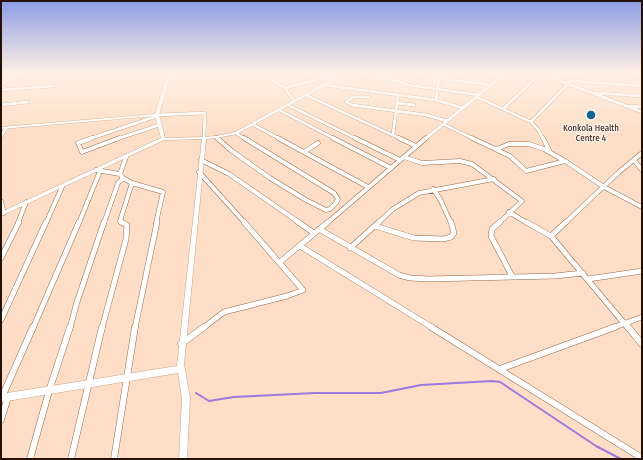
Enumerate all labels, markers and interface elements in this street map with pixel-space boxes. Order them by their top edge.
marker: Konkola Health Centre 4 [585,109,597,121]
place label: Konkola Health Centre 4 [563,123,619,144]

